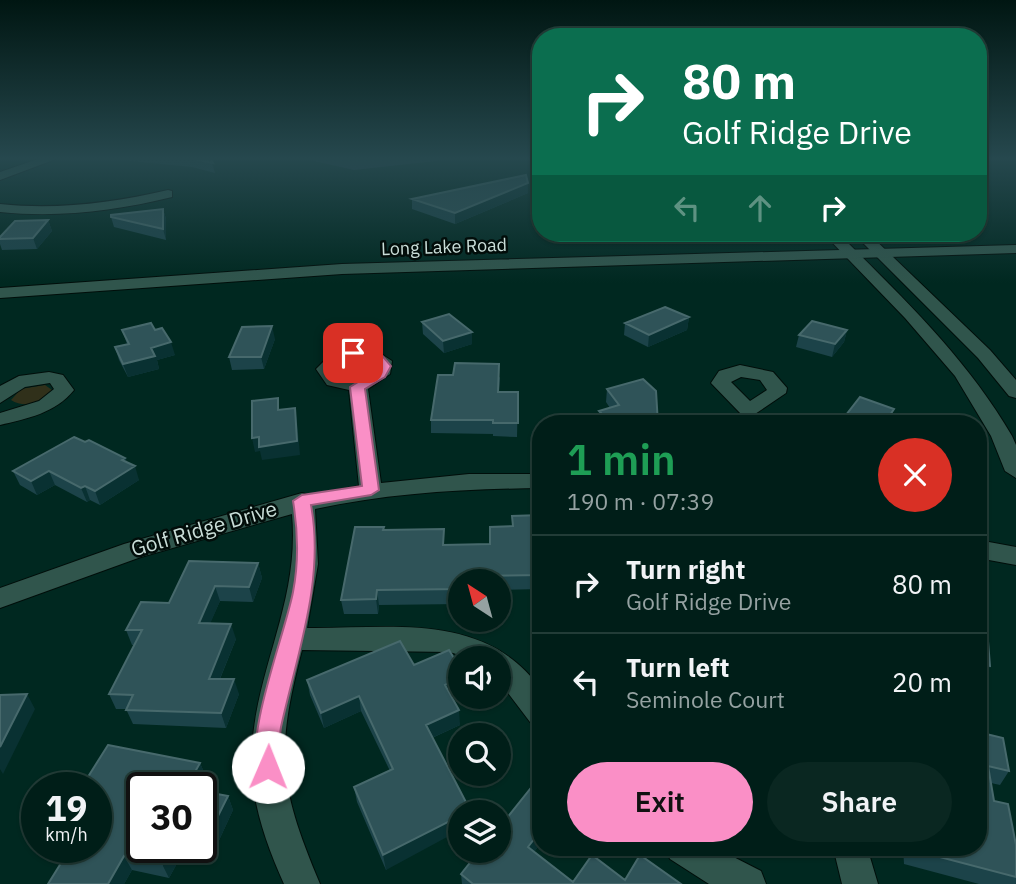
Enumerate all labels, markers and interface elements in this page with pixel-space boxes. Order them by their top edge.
text: 80 m [682,49,796,112]
icon: right [567,56,658,147]
text: Golf Ridge Drive [682,111,912,153]
icon: left [668,189,706,227]
icon: ahead [741,189,779,227]
icon: right [814,189,852,227]
street label: Long Lake Road [381,233,507,260]
pin [323,323,383,383]
icon: arrive [334,334,372,372]
text: 1 min [567,432,676,487]
button: close [878,438,952,512]
text: 190 m · 07:39 [567,486,714,516]
street label: Golf Ridge Drive [127,494,280,562]
text: Turn right [626,552,745,586]
icon: right [567,565,605,603]
text: 80 m [892,567,952,601]
north arrow [448,569,511,632]
map controls [448,569,511,863]
text: Golf Ridge Drive [626,586,791,616]
button: sound [448,646,511,709]
text: Turn left [626,650,729,684]
icon: left [567,663,605,701]
text: 20 m [892,665,952,699]
text: Seminole Court [626,684,785,714]
button: search [448,723,511,786]
position arrow [231,730,305,804]
button: Exit [567,762,753,842]
button: Share [767,762,952,842]
speed limit sign: 30 [126,772,217,863]
text: 19 [45,785,88,831]
button: layers [448,800,511,863]
text: km/h [45,823,88,846]

